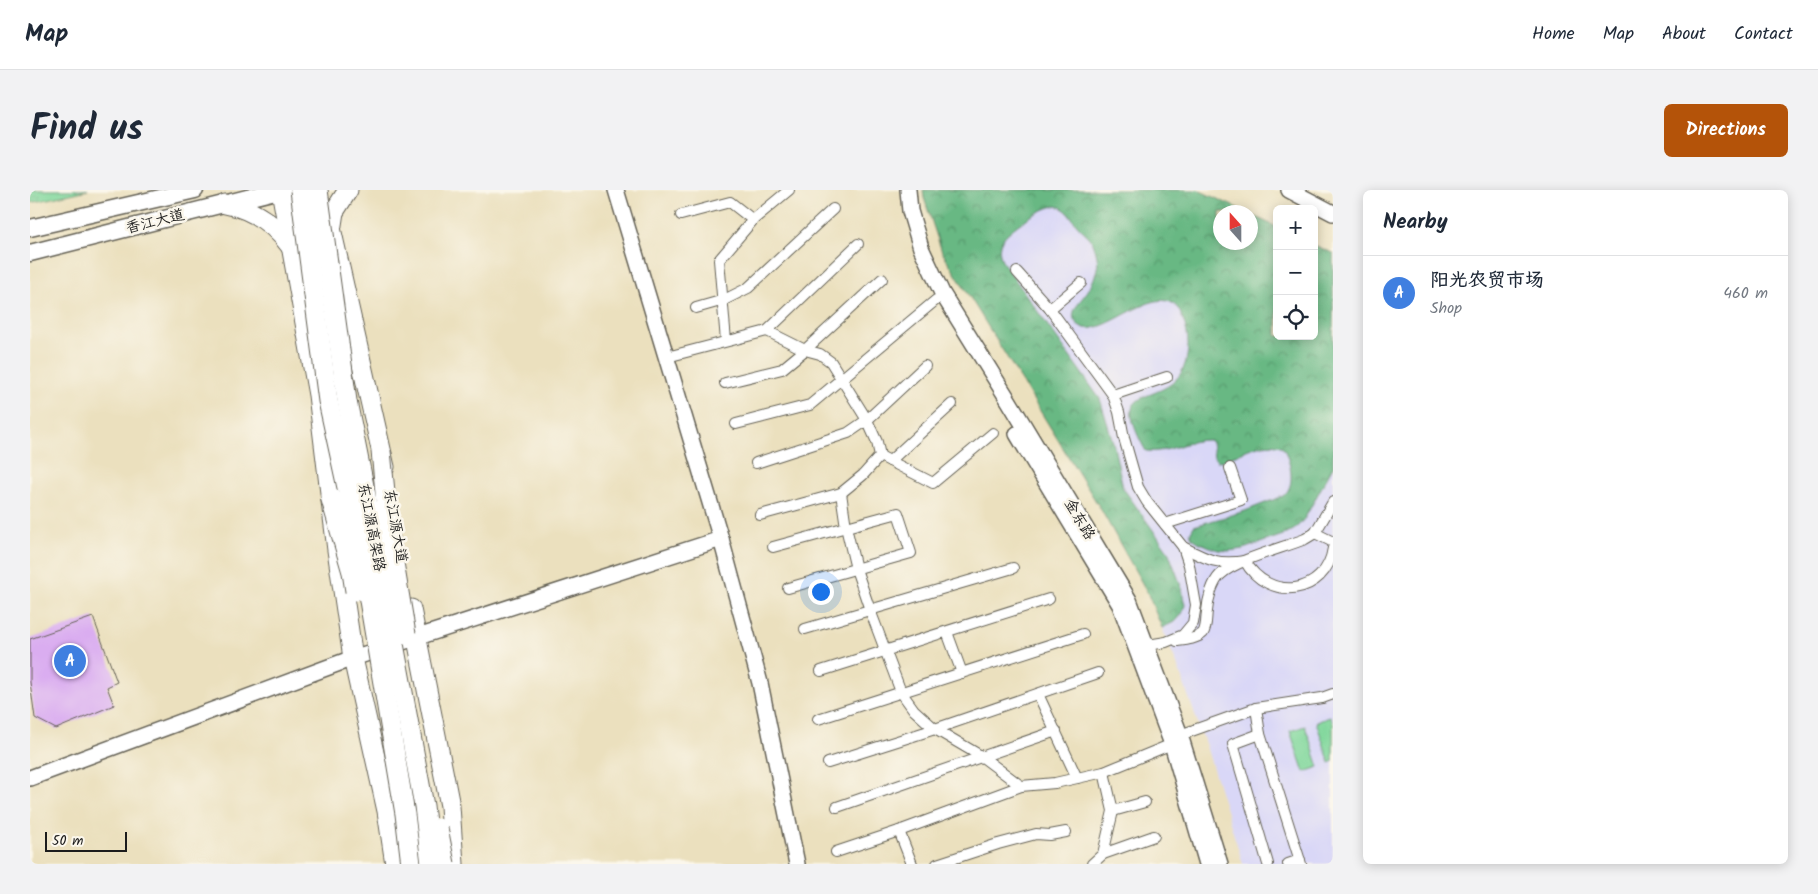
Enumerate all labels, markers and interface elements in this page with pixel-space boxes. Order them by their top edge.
text: Map [25,15,68,54]
text: Home [1532,20,1575,49]
text: Map [1603,20,1634,49]
text: About [1662,20,1706,49]
text: Contact [1734,20,1793,49]
text: Find us [30,102,143,158]
button: Directions [1664,104,1788,157]
street label: 香江大道 [123,203,187,241]
north arrow [1213,205,1258,250]
map controls [1273,205,1318,340]
button: + [1273,205,1318,250]
text: Nearby [1383,206,1448,239]
button: − [1273,250,1318,295]
text: 阳光农贸市场 [1430,266,1544,296]
text: A [1394,281,1404,306]
text: 460 m [1723,281,1768,306]
button: locate [1273,295,1318,340]
text: Shop [1430,296,1462,321]
street label: 东江源高架路 [351,481,391,574]
street label: 东江源大道 [377,487,413,565]
street label: 金东路 [1057,494,1101,545]
your location [808,579,834,605]
pin: A [54,642,86,680]
scale bar [45,829,128,852]
text: 50 m [52,830,83,852]

